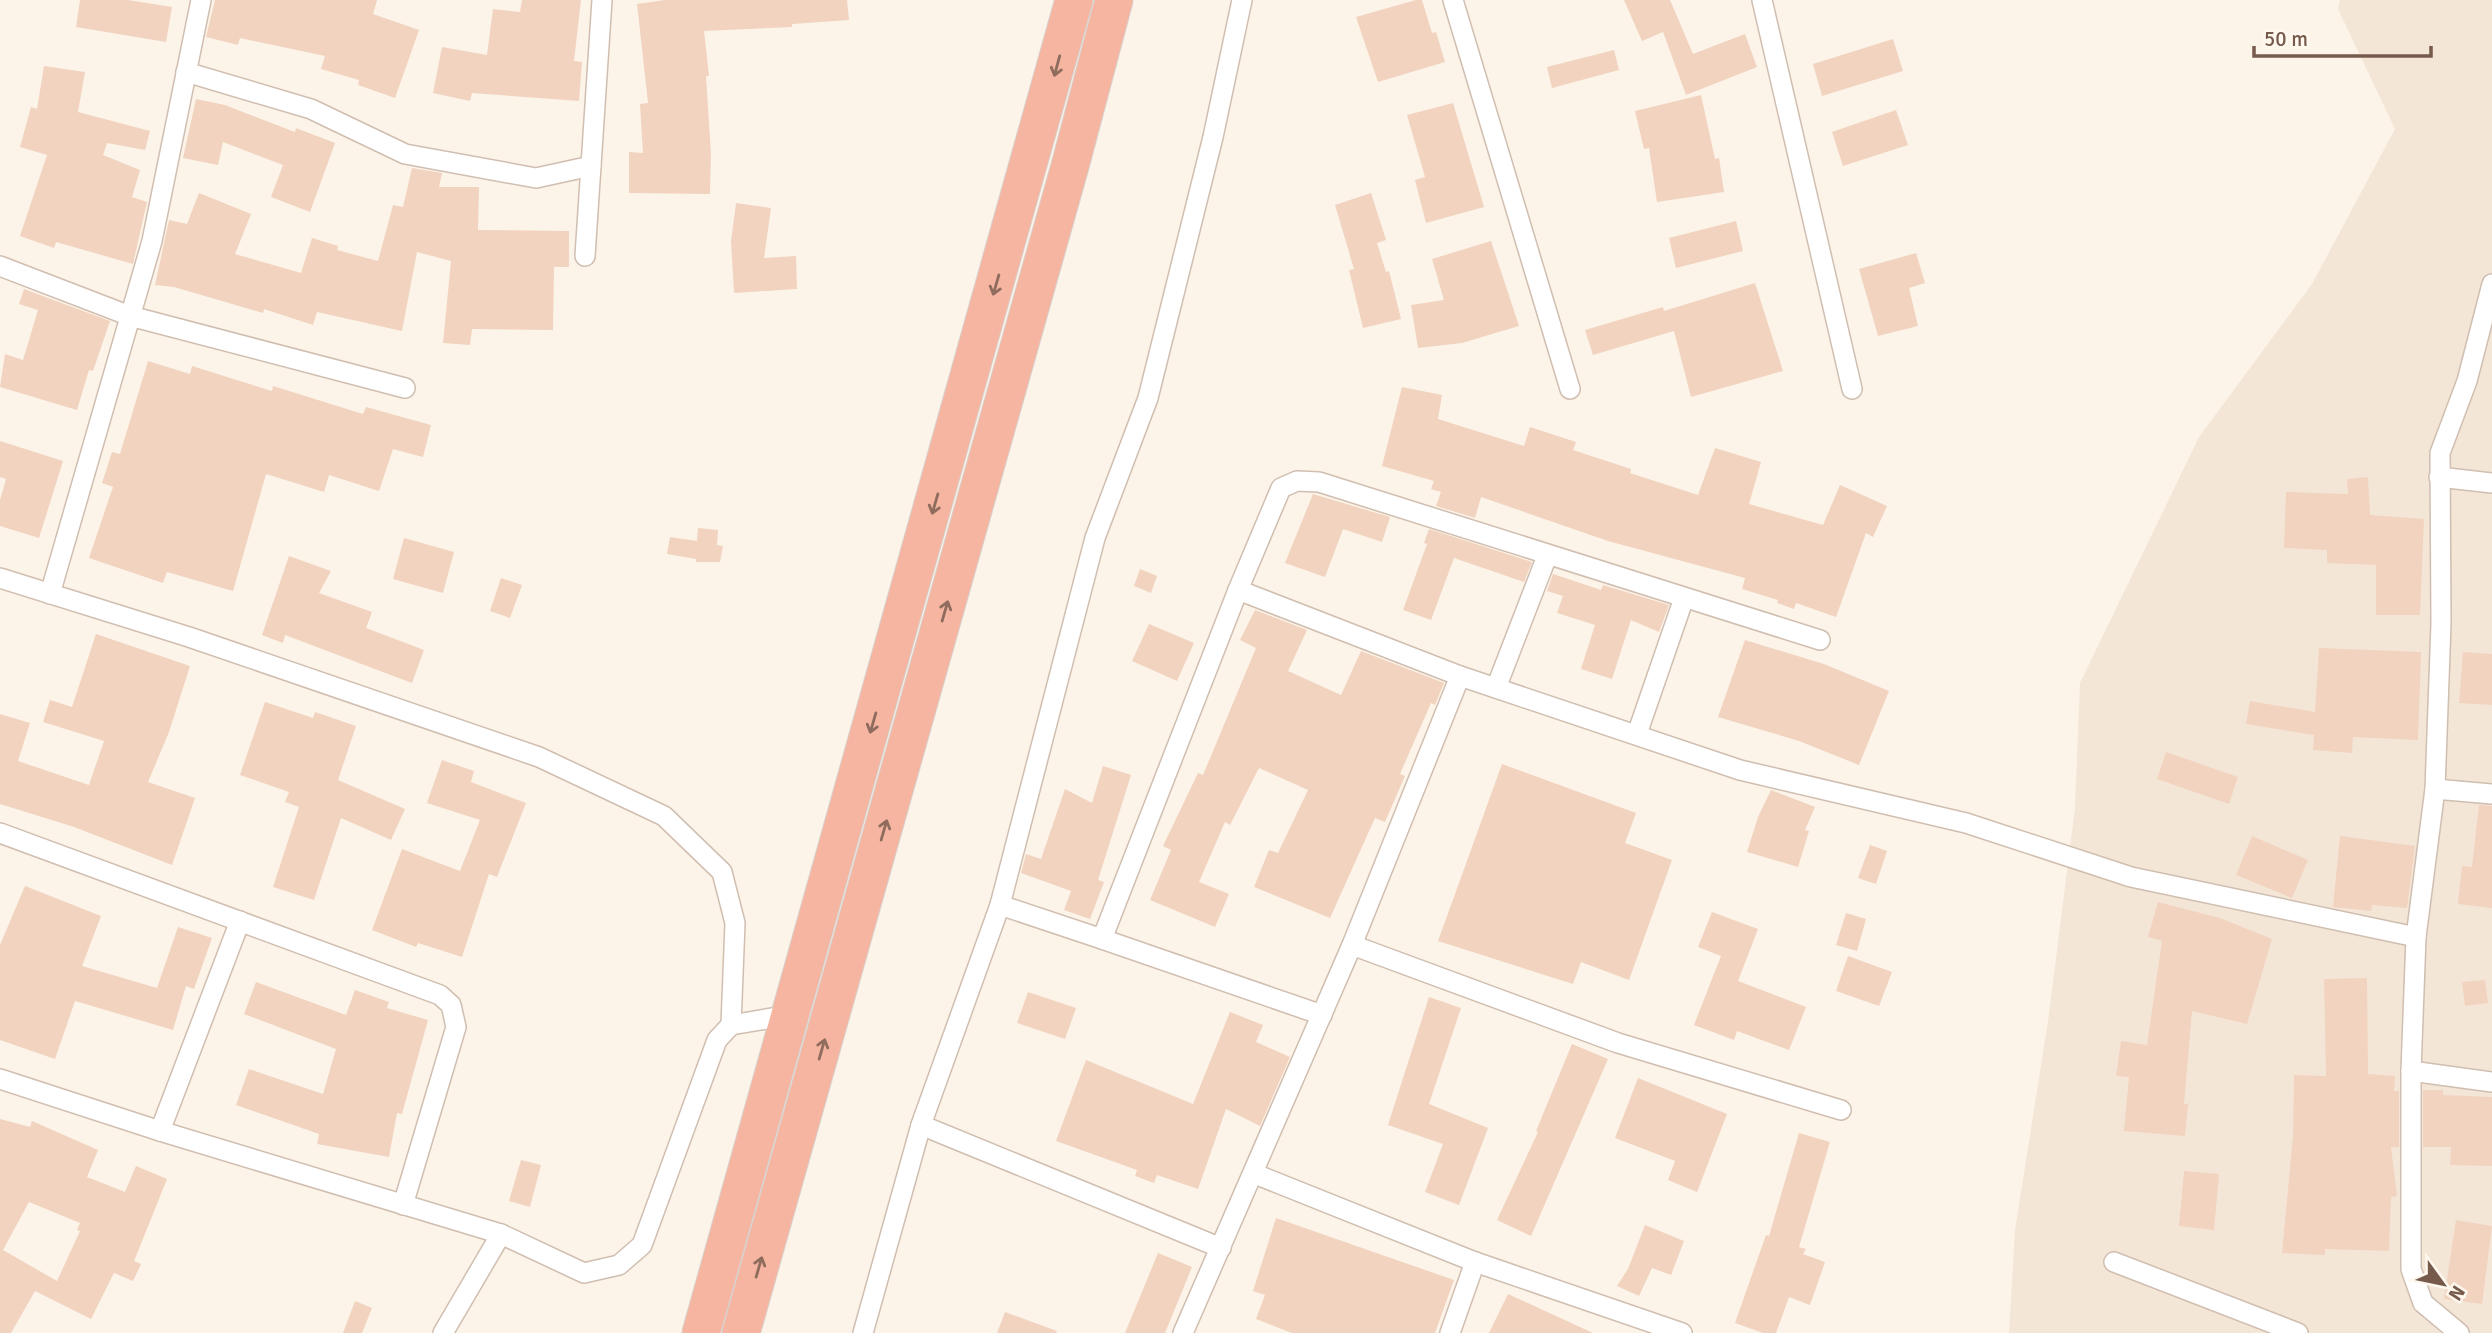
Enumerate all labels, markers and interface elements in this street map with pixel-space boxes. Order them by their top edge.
scale bar [2254,14,2431,58]
text: 50 m [2264,26,2308,52]
one-way arrow [1049,55,1062,77]
one-way arrow [989,274,1002,296]
one-way arrow [927,493,940,515]
one-way arrow [939,600,952,622]
one-way arrow [865,712,878,734]
one-way arrow [878,819,891,841]
one-way arrow [816,1038,829,1060]
north arrow [2408,1249,2478,1319]
one-way arrow [754,1257,767,1279]
text: N [2443,1281,2470,1305]

